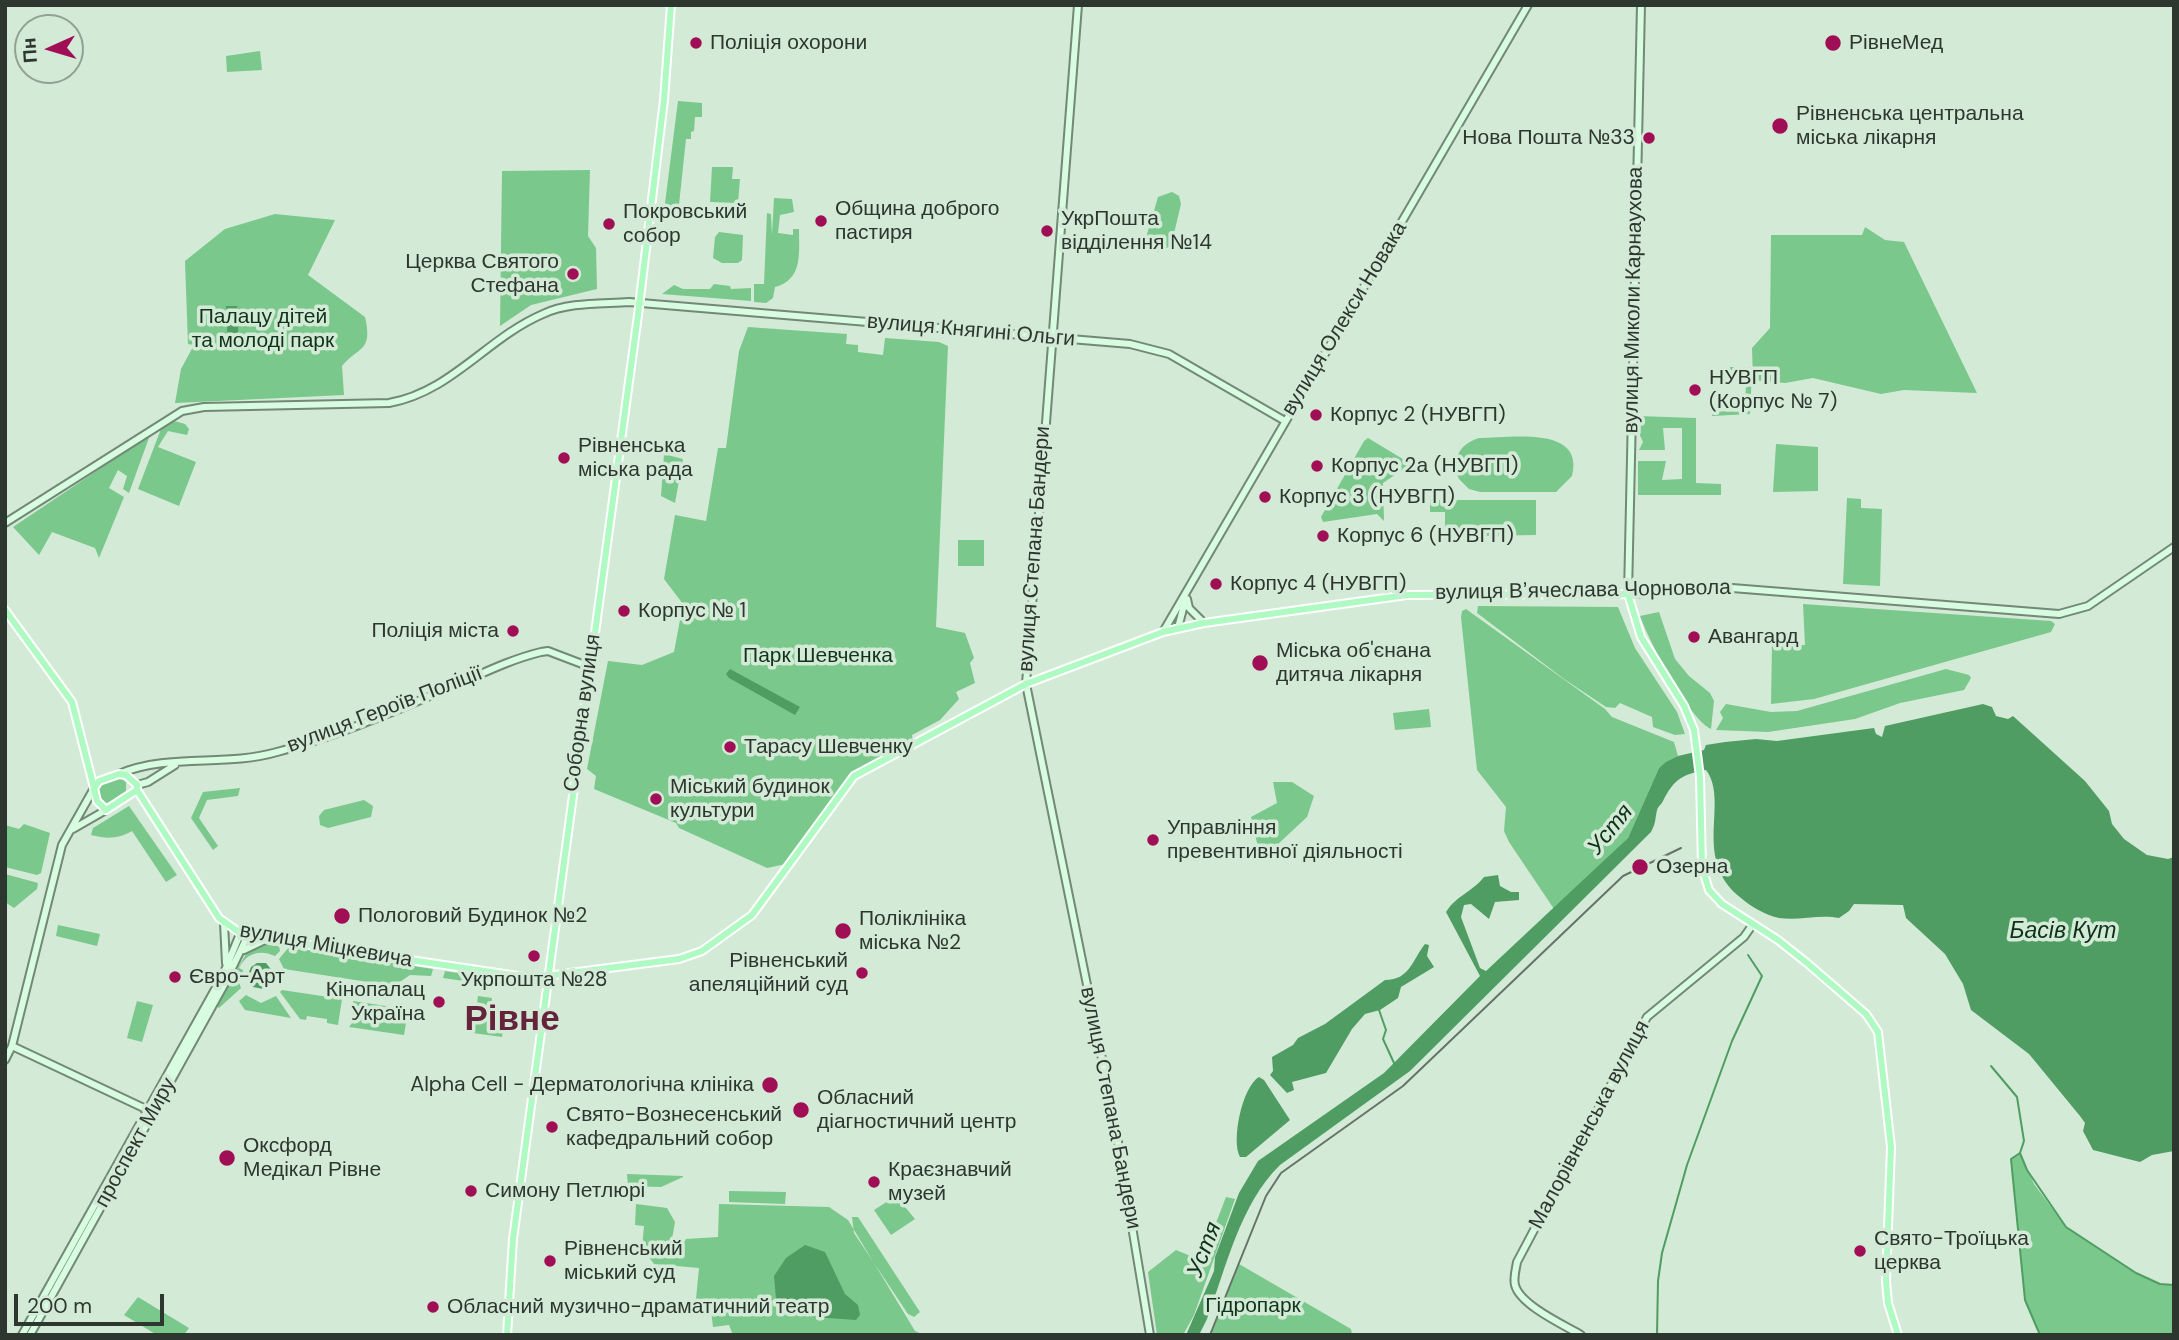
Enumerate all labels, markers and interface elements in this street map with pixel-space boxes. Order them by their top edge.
north arrow [14,14,84,84]
place label: Поліцiя охорони [710,30,867,56]
place label: РівнеМед [1849,30,1943,56]
marker: РівнеМед [1823,33,1843,53]
marker: Поліцiя охорони [688,35,704,51]
text: Пн [16,37,43,64]
place label: Рівненська центральна міська лікарня [1796,101,2024,151]
marker: Рівненська центральна міська лікарня [1770,116,1790,136]
place label: Нова Пошта №33 [1462,125,1635,151]
marker: Нова Пошта №33 [1641,130,1657,146]
street label: вулиця Миколи Карнаухова [1619,166,1649,434]
place label: Община доброго пастиря [835,196,999,246]
place label: Покровський собор [623,199,747,249]
place label: УкрПошта відділення №14 [1061,206,1212,256]
marker: Община доброго пастиря [813,213,829,229]
marker: Покровський собор [601,216,617,232]
street label: вулиця Олекси Новака [1277,217,1413,421]
marker: УкрПошта відділення №14 [1039,223,1055,239]
place label: Церква Святого Стефана [405,249,559,299]
marker: Церква Святого Стефана [565,266,581,282]
park label: Палацу дітей та молоді парк [192,304,334,354]
street label: вулиця Княгині Ольги [866,309,1076,353]
place label: НУВГП (Корпус № 7) [1709,365,1837,415]
marker: НУВГП (Корпус № 7) [1687,382,1703,398]
place label: Корпус 2 (НУВГП) [1330,402,1506,428]
marker: Корпус 2 (НУВГП) [1308,407,1324,423]
street label: вулиця Степана Бандери [1014,425,1056,673]
place label: Рівненська міська рада [578,433,693,483]
marker: Рівненська міська рада [556,450,572,466]
place label: Корпус 2а (НУВГП) [1331,453,1518,479]
marker: Корпус 2а (НУВГП) [1309,458,1325,474]
place label: Корпус 3 (НУВГП) [1279,484,1455,510]
marker: Корпус 3 (НУВГП) [1257,489,1273,505]
place label: Корпус 6 (НУВГП) [1337,523,1514,549]
marker: Корпус 6 (НУВГП) [1315,528,1331,544]
place label: Корпус 4 (НУВГП) [1230,571,1406,597]
marker: Корпус 4 (НУВГП) [1208,576,1224,592]
street label: вулиця Вʼячеслава Чорновола [1435,576,1731,606]
place label: Корпус № 1 [638,598,746,624]
marker: Корпус № 1 [616,603,632,619]
place label: Поліція міста [371,618,499,644]
marker: Поліція міста [505,623,521,639]
place label: Авангард [1708,624,1799,650]
marker: Авангард [1686,629,1702,645]
street label: Соборна вулиця [559,632,607,794]
place label: Міська об'єнана дитяча лікарня [1276,638,1431,688]
park label: Парк Шевченка [743,643,893,669]
marker: Міська об'єнана дитяча лікарня [1250,653,1270,673]
street label: вулиця Героїв Поліції [284,661,486,759]
place label: Тарасу Шевченку [744,734,913,760]
marker: Тарасу Шевченку [722,739,738,755]
place label: Міський будинок культури [670,774,830,824]
marker: Міський будинок культури [648,791,664,807]
water label: Устя [1582,799,1640,861]
place label: Управління превентивної діяльності [1167,815,1403,865]
marker: Управління превентивної діяльності [1145,832,1161,848]
place label: Озерна [1656,854,1728,880]
marker: Озерна [1630,857,1650,877]
place label: Пологовий Будинок №2 [358,903,587,929]
marker: Пологовий Будинок №2 [332,906,352,926]
place label: Поліклініка міська №2 [859,906,966,956]
street label: вулиця Міцкевича [238,918,414,974]
water label: Басів Кут [2010,918,2116,946]
marker: Поліклініка міська №2 [833,921,853,941]
marker: Укрпошта №28 [526,948,542,964]
place label: Рівненський апеляційний суд [689,948,848,998]
place label: Євро-Арт [189,964,285,990]
marker: Рівненський апеляційний суд [854,965,870,981]
place label: Укрпошта №28 [461,967,607,993]
marker: Євро-Арт [167,969,183,985]
place label: Кінопалац Україна [326,977,425,1027]
street label: вулиця Степана Бандери [1074,985,1146,1231]
marker: Кінопалац Україна [431,994,447,1010]
district label: Рівне [464,1000,560,1042]
street label: Малорівненська вулиця [1524,1016,1656,1234]
place label: Alpha Cell - Дерматологічна клініка [410,1072,754,1098]
street label: проспект Миру [90,1074,182,1212]
marker: Alpha Cell - Дерматологічна клініка [760,1075,780,1095]
place label: Обласний діагностичний центр [817,1085,1016,1135]
marker: Обласний діагностичний центр [791,1100,811,1120]
place label: Свято-Вознесенський кафедральний собор [566,1102,782,1152]
marker: Свято-Вознесенський кафедральний собор [544,1119,560,1135]
place label: Оксфорд Медікал Рівне [243,1133,381,1183]
marker: Оксфорд Медікал Рівне [217,1148,237,1168]
place label: Краєзнавчий музей [888,1157,1012,1207]
marker: Краєзнавчий музей [866,1174,882,1190]
place label: Симону Петлюрі [485,1178,645,1204]
marker: Симону Петлюрі [463,1183,479,1199]
water label: Устя [1182,1219,1228,1281]
place label: Свято-Троїцька церква [1874,1226,2029,1276]
place label: Рівненський міський суд [564,1236,683,1286]
marker: Свято-Троїцька церква [1852,1243,1868,1259]
marker: Рівненський міський суд [542,1253,558,1269]
scale bar [18,1280,168,1324]
text: 200 m [27,1292,92,1320]
park label: Гідропарк [1205,1293,1301,1319]
place label: Обласний музично-драматичний театр [447,1294,829,1320]
marker: Обласний музично-драматичний театр [425,1299,441,1315]

